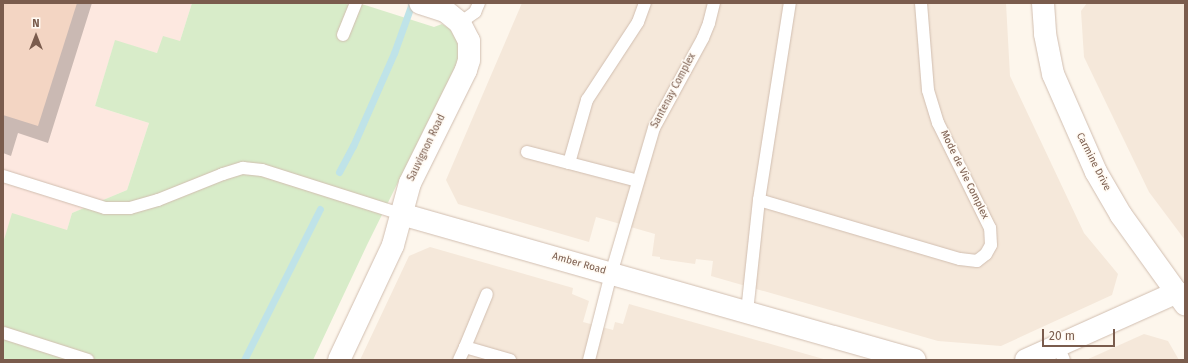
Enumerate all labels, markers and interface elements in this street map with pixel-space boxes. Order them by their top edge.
north arrow [16,16,56,56]
text: N [32,17,40,30]
street label: Santenay Complex [649,51,699,131]
street label: Sauvignon Road [406,113,448,183]
street label: Mode de Vie Complex [937,129,991,221]
street label: Carmine Drive [1073,131,1113,193]
street label: Amber Road [551,251,607,277]
scale bar [1044,321,1117,347]
text: 20 m [1049,329,1075,343]

